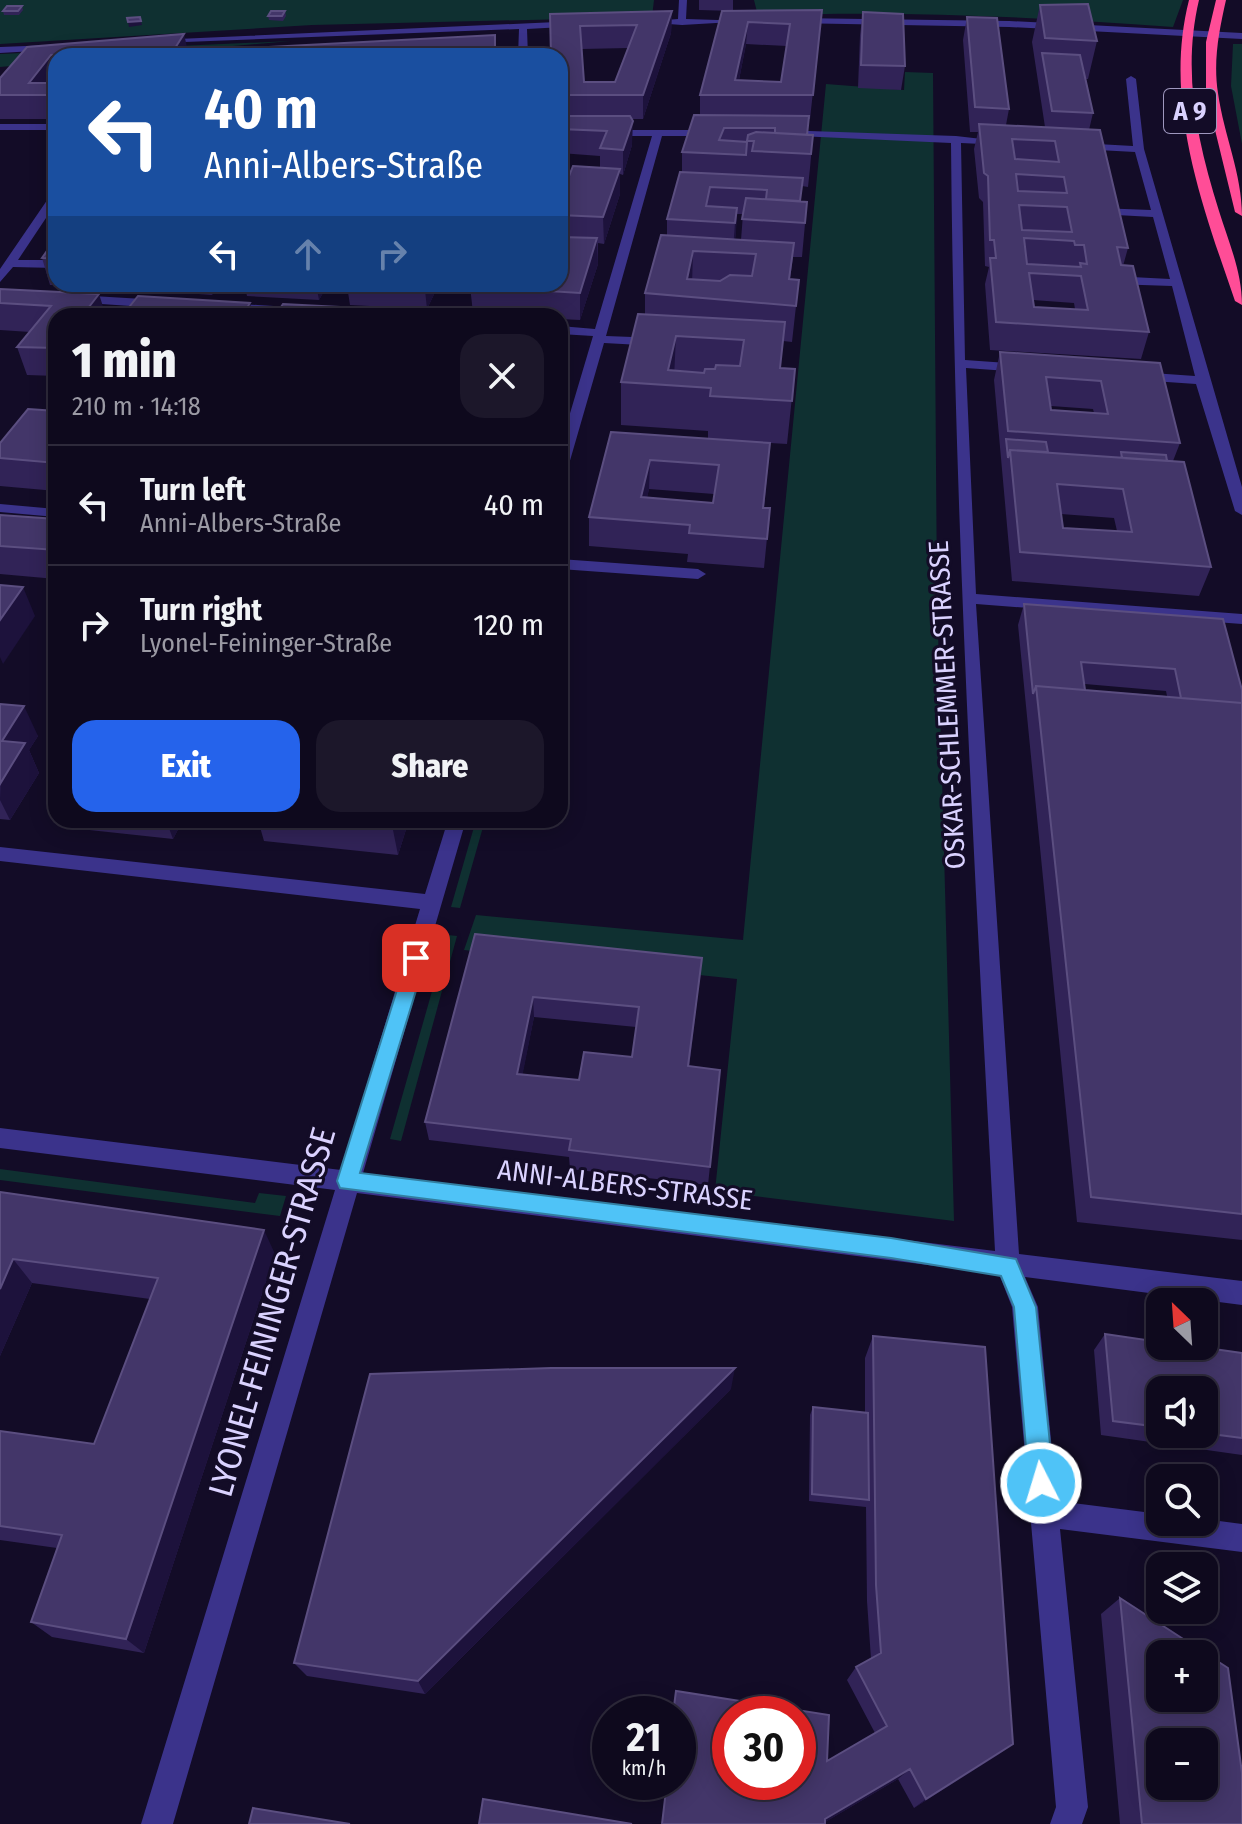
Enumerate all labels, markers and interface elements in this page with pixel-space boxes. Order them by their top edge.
text: 40 m [204,76,318,143]
icon: left [72,80,176,184]
road number: A 9 [1164,89,1216,133]
text: Anni-Albers-Straße [204,144,483,188]
icon: left [202,232,246,276]
icon: ahead [286,232,330,276]
icon: right [370,232,414,276]
text: 1 min [72,332,176,390]
button: close [460,334,544,418]
text: 210 m · 14:18 [72,391,201,422]
text: Turn left [140,472,246,508]
icon: left [72,483,116,527]
text: 40 m [484,487,544,523]
text: Anni-Albers-Straße [140,508,341,539]
street label: OSKAR-SCHLEMMER-STRASSE [922,540,972,870]
text: Turn right [140,592,262,628]
icon: right [72,603,116,647]
text: 120 m [473,607,544,643]
text: Lyonel-Feininger-Straße [140,628,392,659]
button: Exit [72,720,300,812]
button: Share [316,720,544,812]
pin [382,924,450,992]
icon: arrive [394,936,438,980]
street label: LYONEL-FEININGER-STRASSE [200,1123,344,1501]
street label: ANNI-ALBERS-STRASSE [496,1153,754,1217]
north arrow [1146,1288,1218,1360]
map controls [1146,1288,1218,1800]
button: sound [1146,1376,1218,1448]
position arrow [999,1441,1083,1525]
button: search [1146,1464,1218,1536]
button: layers [1146,1552,1218,1624]
button: + [1146,1640,1218,1712]
speed limit sign: 30 [712,1696,816,1800]
text: 21 [627,1714,661,1762]
button: − [1146,1728,1218,1800]
text: km/h [622,1756,666,1780]

